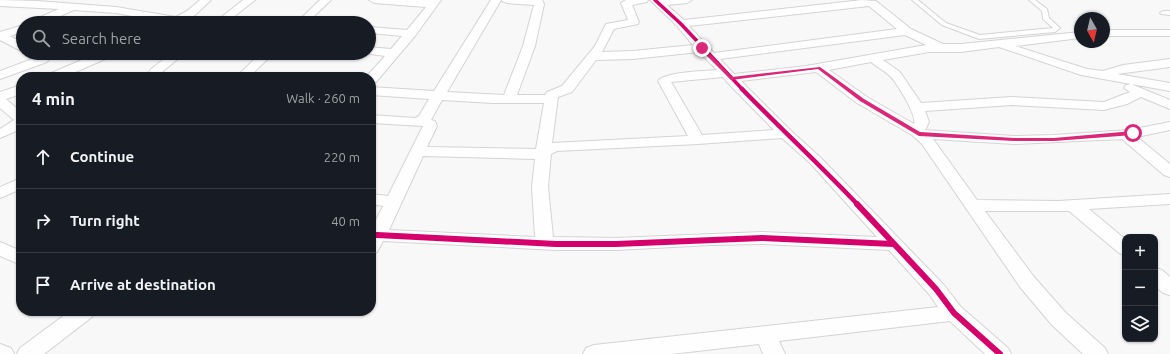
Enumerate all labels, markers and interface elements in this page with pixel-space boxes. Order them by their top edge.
north arrow [1074,12,1110,48]
search box [16,16,376,60]
icon: search [30,27,52,49]
text: Search here [62,30,141,47]
route end [693,39,711,57]
text: 4 min [32,89,75,108]
text: Walk · 260 m [286,91,360,105]
route start [1124,124,1142,142]
icon: ahead [32,146,54,168]
text: Continue [70,148,134,165]
text: 220 m [324,150,360,164]
icon: right [32,210,54,232]
text: Turn right [70,212,140,229]
text: 40 m [331,214,360,228]
map controls [1122,234,1158,342]
button: + [1122,234,1158,270]
button: − [1122,270,1158,306]
icon: arrive [32,274,54,296]
text: Arrive at destination [70,276,216,293]
button: layers [1122,306,1158,342]

